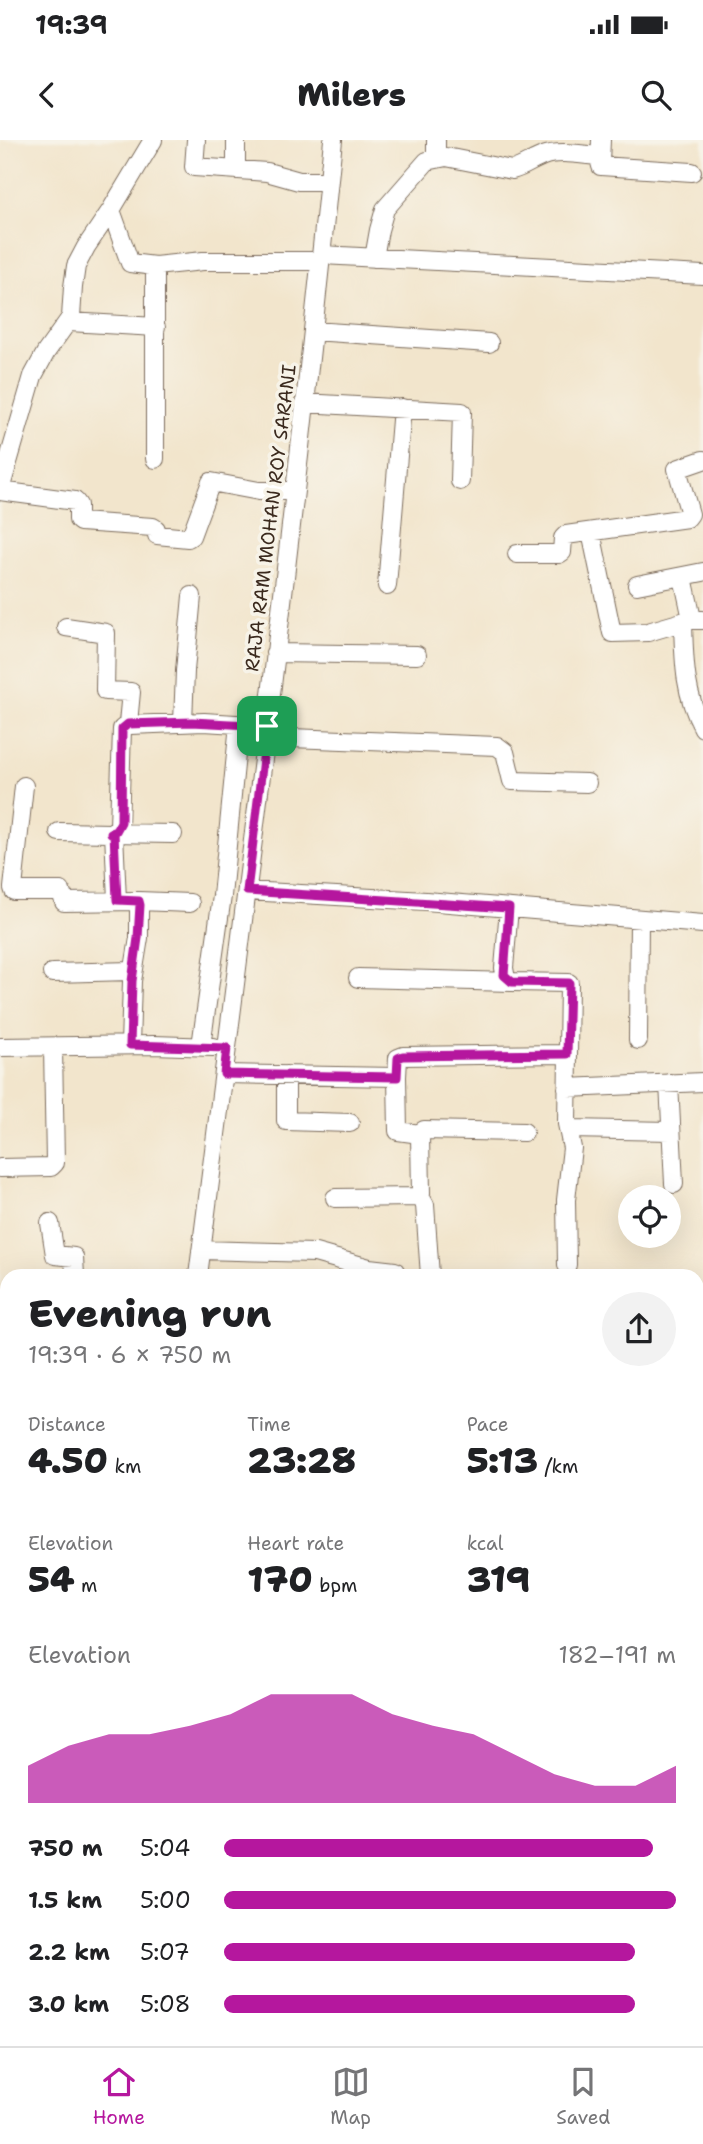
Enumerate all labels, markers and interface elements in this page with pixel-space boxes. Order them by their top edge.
text: 19:39 [35,7,108,42]
text: Milers [297,73,406,116]
icon: back [28,76,66,114]
icon: search [637,76,675,114]
street label: RAJA RAM MOHAN ROY SARANI [239,363,302,673]
pin [237,696,297,756]
icon: arrive [248,707,286,745]
map controls [618,1185,681,1248]
button: locate [618,1185,681,1248]
text: Evening run [28,1288,271,1339]
button: share [602,1292,676,1366]
text: 19:39 · 6 × 750 m [28,1340,231,1370]
text: Distance [28,1412,106,1437]
text: Time [247,1412,291,1437]
text: Pace [467,1412,508,1437]
text: 4.50 [28,1437,108,1484]
text: 23:28 [247,1437,356,1484]
text: 5:13 [467,1437,538,1484]
text: km [108,1454,142,1479]
text: /km [538,1454,578,1479]
text: Elevation [28,1531,113,1556]
text: Heart rate [247,1531,344,1556]
text: kcal [467,1531,504,1556]
text: 54 [28,1556,75,1603]
text: 170 [247,1556,313,1603]
text: 319 [467,1556,530,1603]
text: m [75,1573,97,1598]
text: bpm [313,1573,357,1598]
text: Elevation [28,1640,131,1670]
text: 182–191 m [559,1640,676,1670]
text: 750 m [28,1833,103,1863]
text: 5:04 [140,1833,190,1863]
text: 1.5 km [28,1885,102,1915]
text: 5:00 [140,1885,191,1915]
text: 2.2 km [28,1937,110,1967]
text: 5:07 [140,1937,190,1967]
text: 3.0 km [28,1989,109,2019]
text: 5:08 [140,1989,191,2019]
tab: Home [93,2063,145,2130]
tab: Map [330,2063,371,2130]
tab: Saved [556,2063,610,2130]

